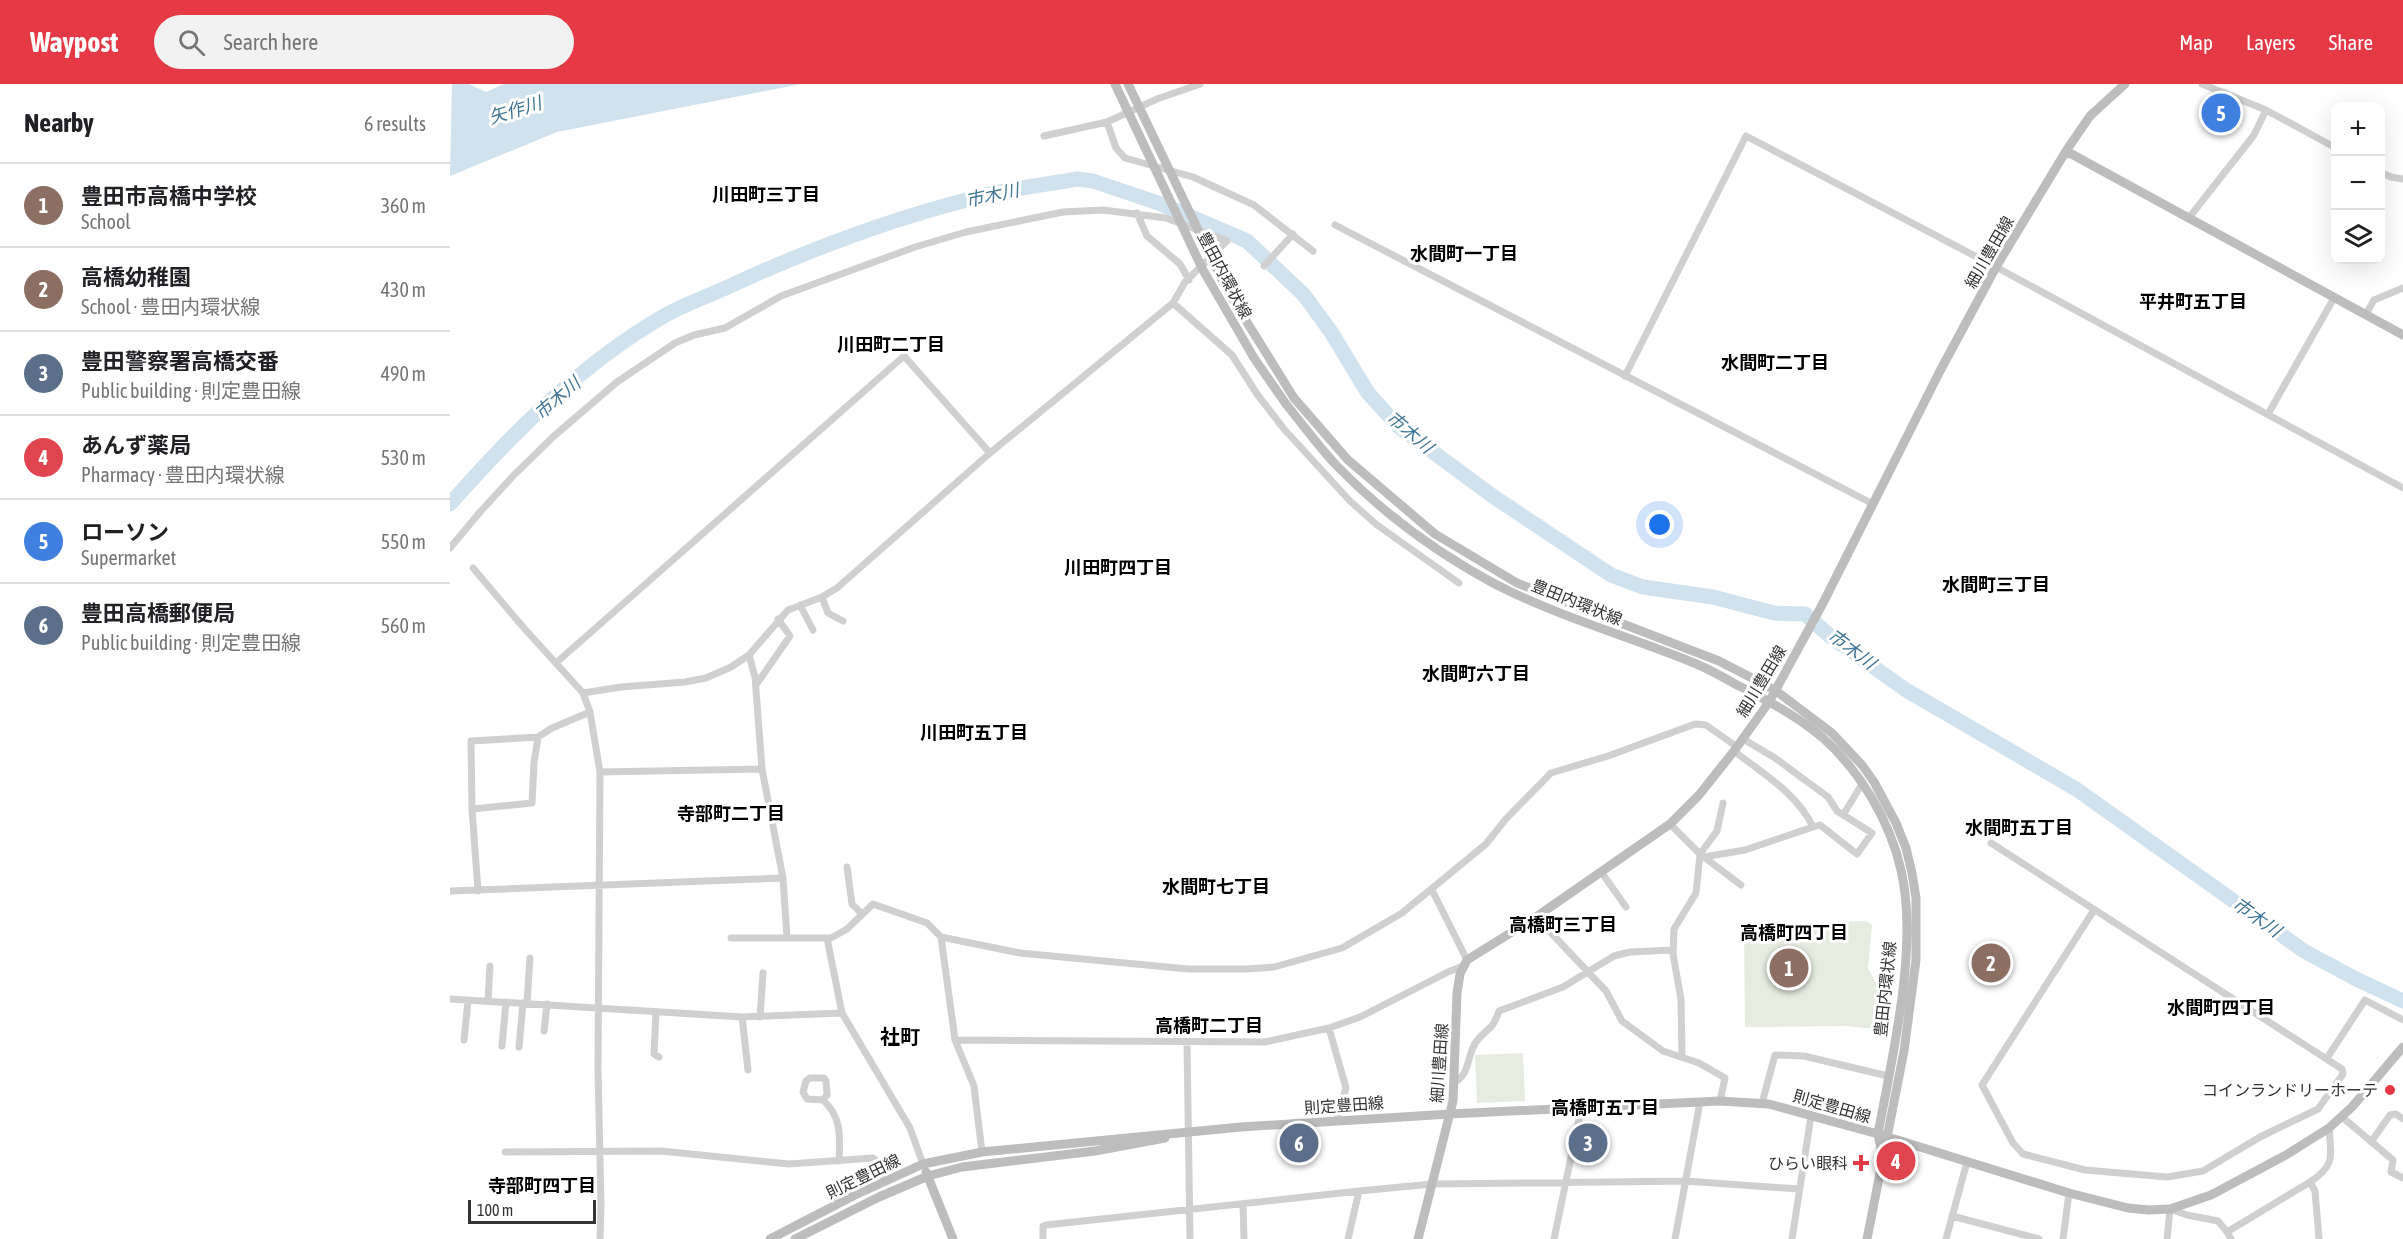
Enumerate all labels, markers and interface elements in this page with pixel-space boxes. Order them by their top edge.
search box [154,15,574,69]
text: Waypost [30,26,118,58]
icon: search [175,26,208,59]
text: Search here [223,29,318,55]
text: Map [2179,30,2213,54]
text: Layers [2246,30,2296,54]
text: Share [2329,30,2373,54]
pin: 5 [2202,90,2240,135]
water label: 矢作川 [486,91,546,128]
map controls [2331,102,2385,264]
button: + [2331,102,2385,156]
text: Nearby [24,108,94,138]
text: 6 results [364,112,426,135]
button: − [2331,156,2385,210]
water label: 市木川 [963,179,1023,211]
text: 豊田市高橋中学校 [81,183,257,209]
district label: 川田町三丁目 [712,184,820,205]
text: 1 [39,194,48,217]
text: 360 m [381,194,426,217]
text: School [81,210,131,233]
button: layers [2331,210,2385,264]
street label: 細川豊田線 [1961,213,2017,291]
street label: 豊田内環状線 [1195,228,1255,322]
district label: 水間町一丁目 [1410,243,1518,264]
text: 高橋幼稚園 [81,264,191,290]
text: 2 [39,278,48,301]
text: 430 m [381,278,426,301]
district label: 平井町五丁目 [2139,291,2247,312]
text: School · 豊田内環状線 [81,295,260,318]
district label: 川田町二丁目 [837,334,945,355]
text: 豊田警察署高橋交番 [81,348,279,374]
district label: 水間町二丁目 [1721,352,1829,373]
text: 3 [39,362,48,385]
text: 490 m [381,362,426,385]
water label: 市木川 [530,371,586,424]
text: Public building · 則定豊田線 [81,379,301,402]
water label: 市木川 [1383,407,1439,459]
text: あんず薬局 [81,432,191,458]
text: 4 [39,446,48,469]
text: 530 m [381,446,426,469]
text: Pharmacy · 豊田内環状線 [81,463,285,486]
your location [1645,510,1674,539]
text: ローソン [81,519,169,545]
text: 5 [39,530,48,553]
text: 550 m [381,530,426,553]
text: Supermarket [81,546,176,569]
district label: 川田町四丁目 [1064,557,1172,578]
district label: 水間町三丁目 [1942,574,2050,595]
street label: 豊田内環状線 [1529,576,1625,628]
text: 豊田高橋郵便局 [81,600,235,626]
text: 6 [39,614,48,637]
text: 560 m [381,614,426,637]
water label: 市木川 [1824,624,1881,675]
text: Public building · 則定豊田線 [81,631,301,654]
street label: 細川豊田線 [1733,642,1789,720]
district label: 水間町六丁目 [1422,663,1530,684]
district label: 川田町五丁目 [920,722,1028,743]
district label: 寺部町二丁目 [677,803,785,824]
district label: 水間町五丁目 [1965,817,2073,838]
district label: 水間町七丁目 [1162,876,1270,897]
water label: 市木川 [2229,893,2287,942]
district label: 高橋町三丁目 [1509,914,1617,935]
district label: 高橋町四丁目 [1740,922,1848,943]
street label: 豊田内環状線 [1871,940,1899,1038]
pin: 2 [1972,940,2010,986]
pin: 1 [1770,946,1808,990]
district label: 水間町四丁目 [2167,997,2275,1018]
district label: 高橋町二丁目 [1155,1015,1263,1036]
street label: 細川豊田線 [1427,1022,1451,1104]
district label: 社町 [880,1025,920,1048]
place label: コインランドリーホーテ [2202,1081,2378,1099]
marker: コインランドリーホーテ [2383,1083,2397,1097]
street label: 則定豊田線 [1791,1086,1873,1126]
street label: 則定豊田線 [1303,1093,1385,1117]
district label: 高橋町五丁目 [1551,1097,1659,1118]
pin: 6 [1280,1120,1318,1166]
pin: 3 [1568,1120,1608,1166]
pin: 4 [1876,1138,1916,1184]
street label: 則定豊田線 [823,1150,903,1202]
place label: ひらい眼科 [1768,1154,1848,1172]
marker: ひらい眼科 [1852,1154,1870,1172]
district label: 寺部町四丁目 [488,1175,596,1196]
scale bar [468,1197,596,1224]
text: 100 m [477,1201,513,1219]

